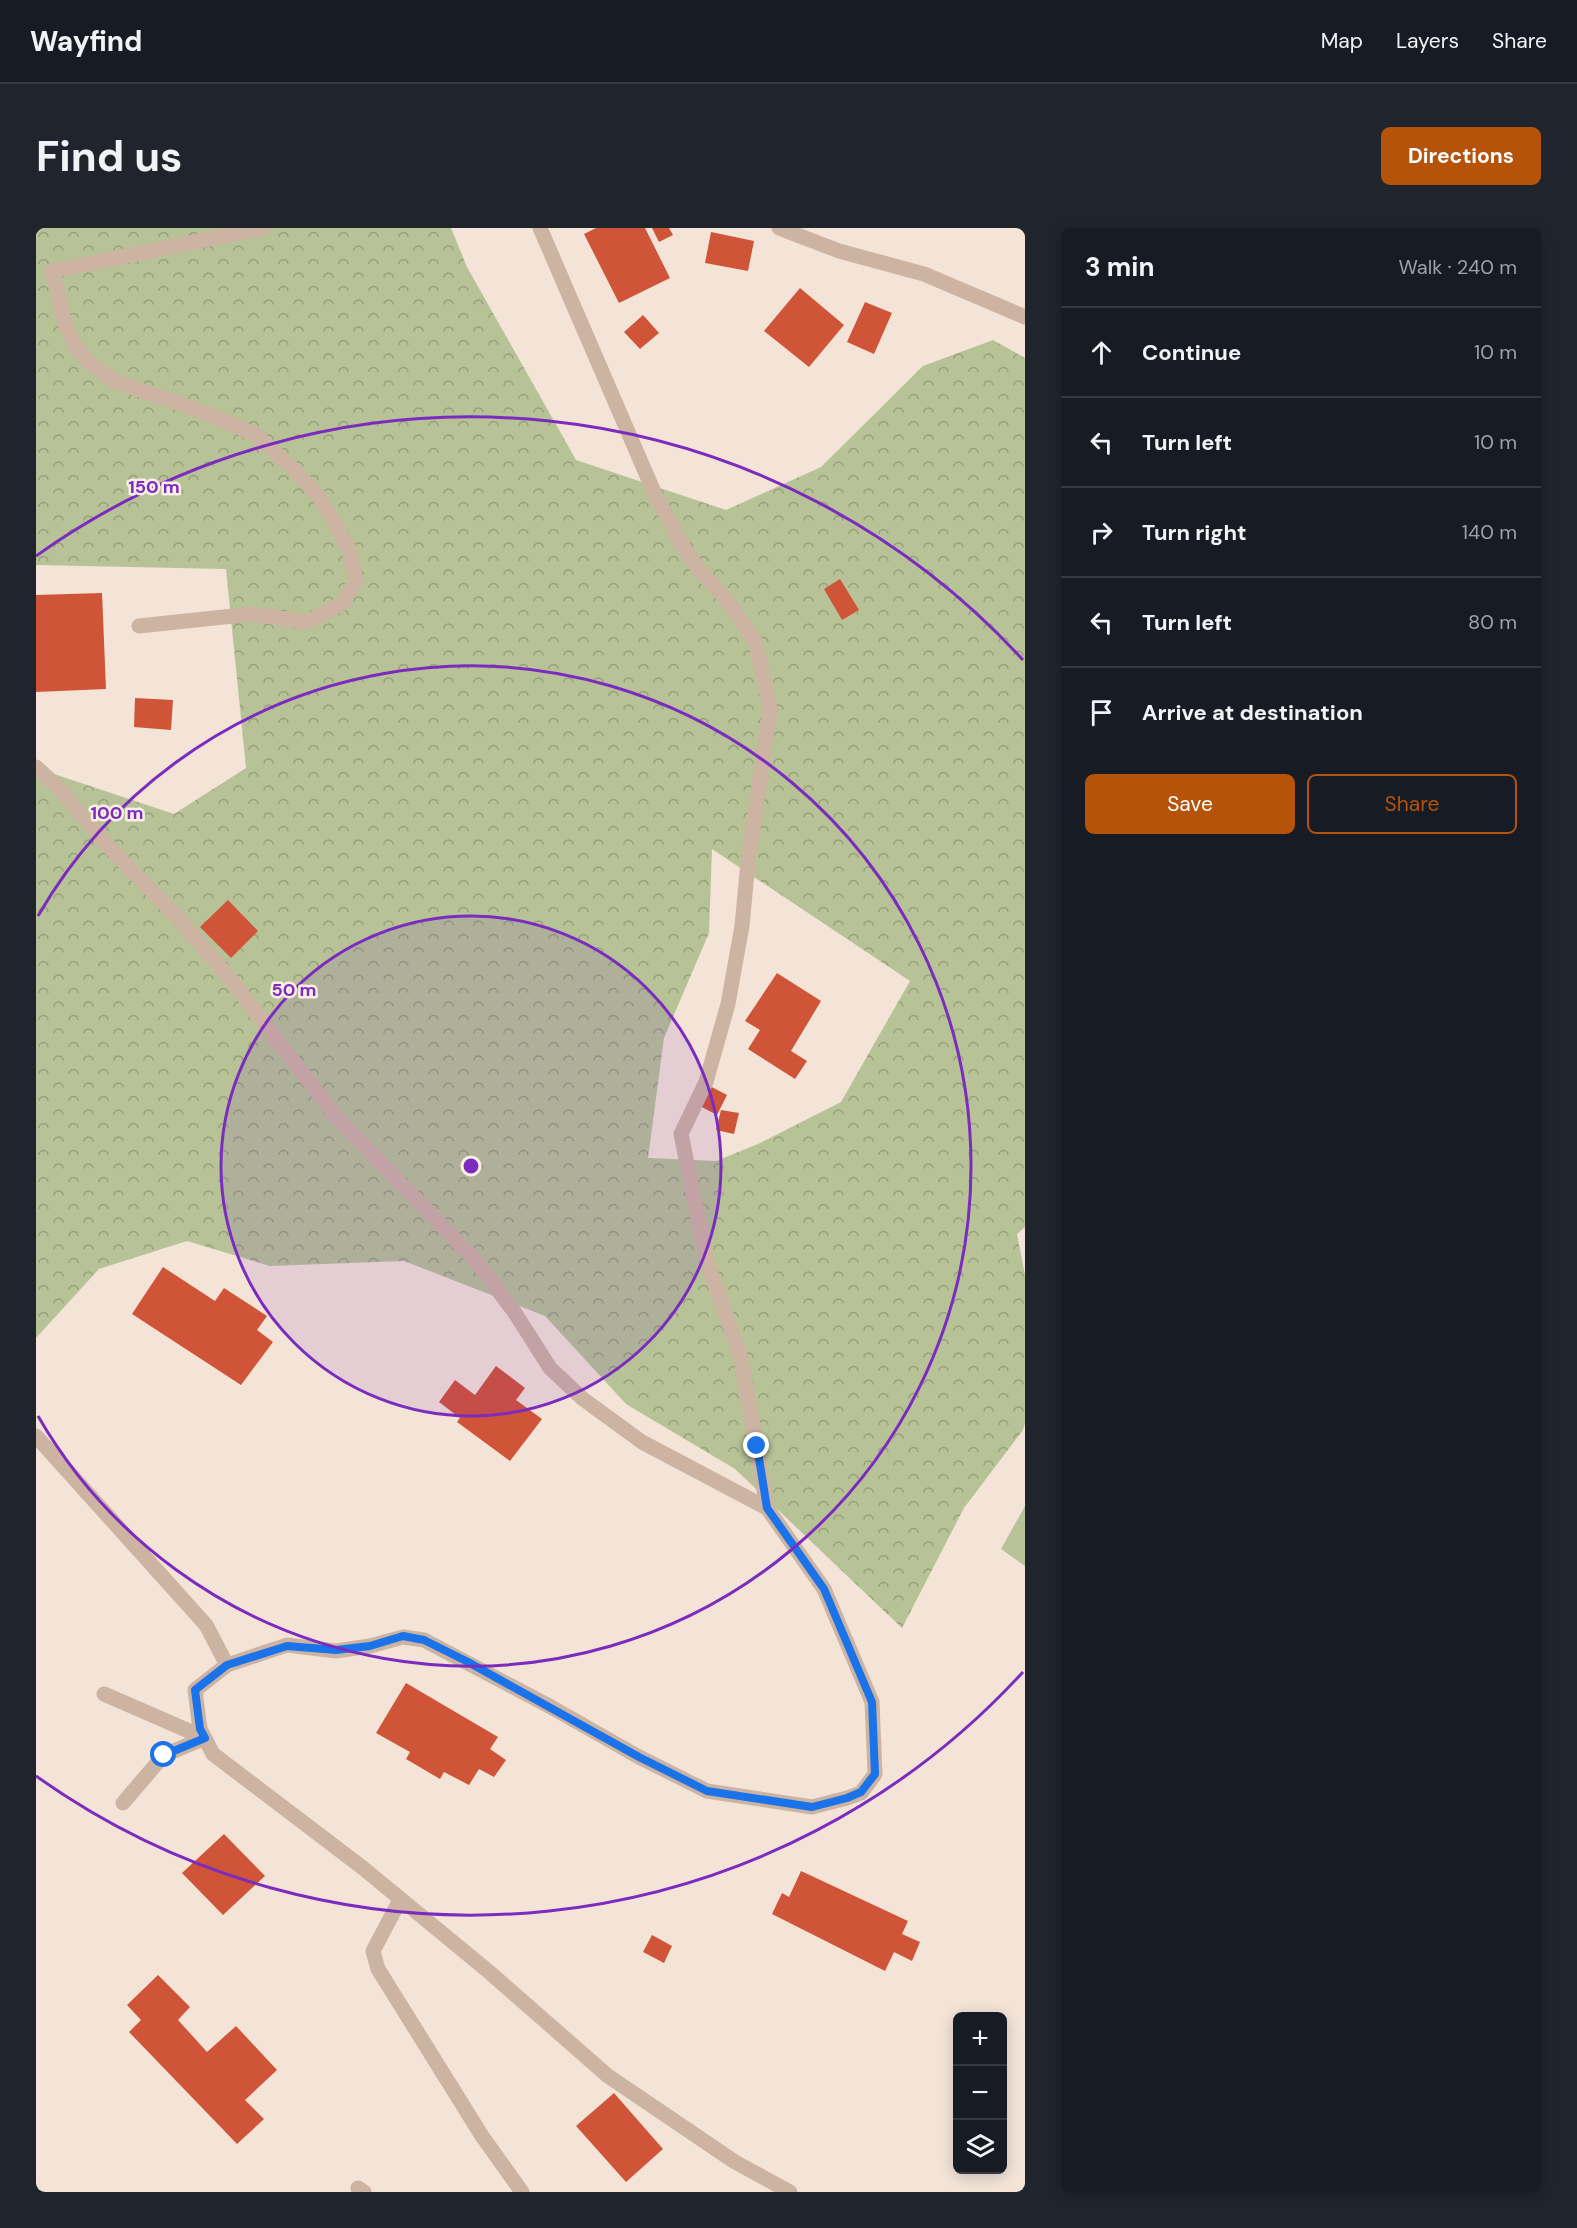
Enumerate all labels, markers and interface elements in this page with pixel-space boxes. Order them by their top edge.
text: Wayfind [30,23,142,60]
text: Map [1321,27,1363,55]
text: Layers [1396,27,1459,55]
text: Share [1492,27,1547,55]
button: Directions [1381,127,1541,185]
text: Find us [36,129,182,184]
text: 3 min [1085,250,1154,284]
text: Walk · 240 m [1398,254,1517,280]
icon: ahead [1085,336,1118,369]
text: Continue [1142,338,1241,367]
text: 10 m [1474,339,1517,365]
icon: left [1085,426,1118,459]
text: Turn left [1142,428,1232,457]
text: 10 m [1474,429,1517,455]
text: 150 m [128,475,180,499]
icon: right [1085,516,1118,549]
text: Turn right [1142,518,1247,547]
text: 140 m [1462,519,1517,545]
icon: left [1085,606,1118,639]
text: Turn left [1142,608,1232,637]
text: 80 m [1468,609,1517,635]
icon: arrive [1085,696,1118,729]
text: Arrive at destination [1142,698,1363,727]
button: Save [1085,774,1295,834]
button: Share [1307,774,1517,834]
text: 100 m [90,801,144,825]
text: 50 m [271,978,317,1002]
centre of rings [461,1156,481,1176]
route end [743,1432,769,1458]
route start [150,1741,176,1767]
map controls [953,2012,1007,2174]
button: + [953,2012,1007,2066]
button: − [953,2066,1007,2120]
button: layers [953,2120,1007,2174]

